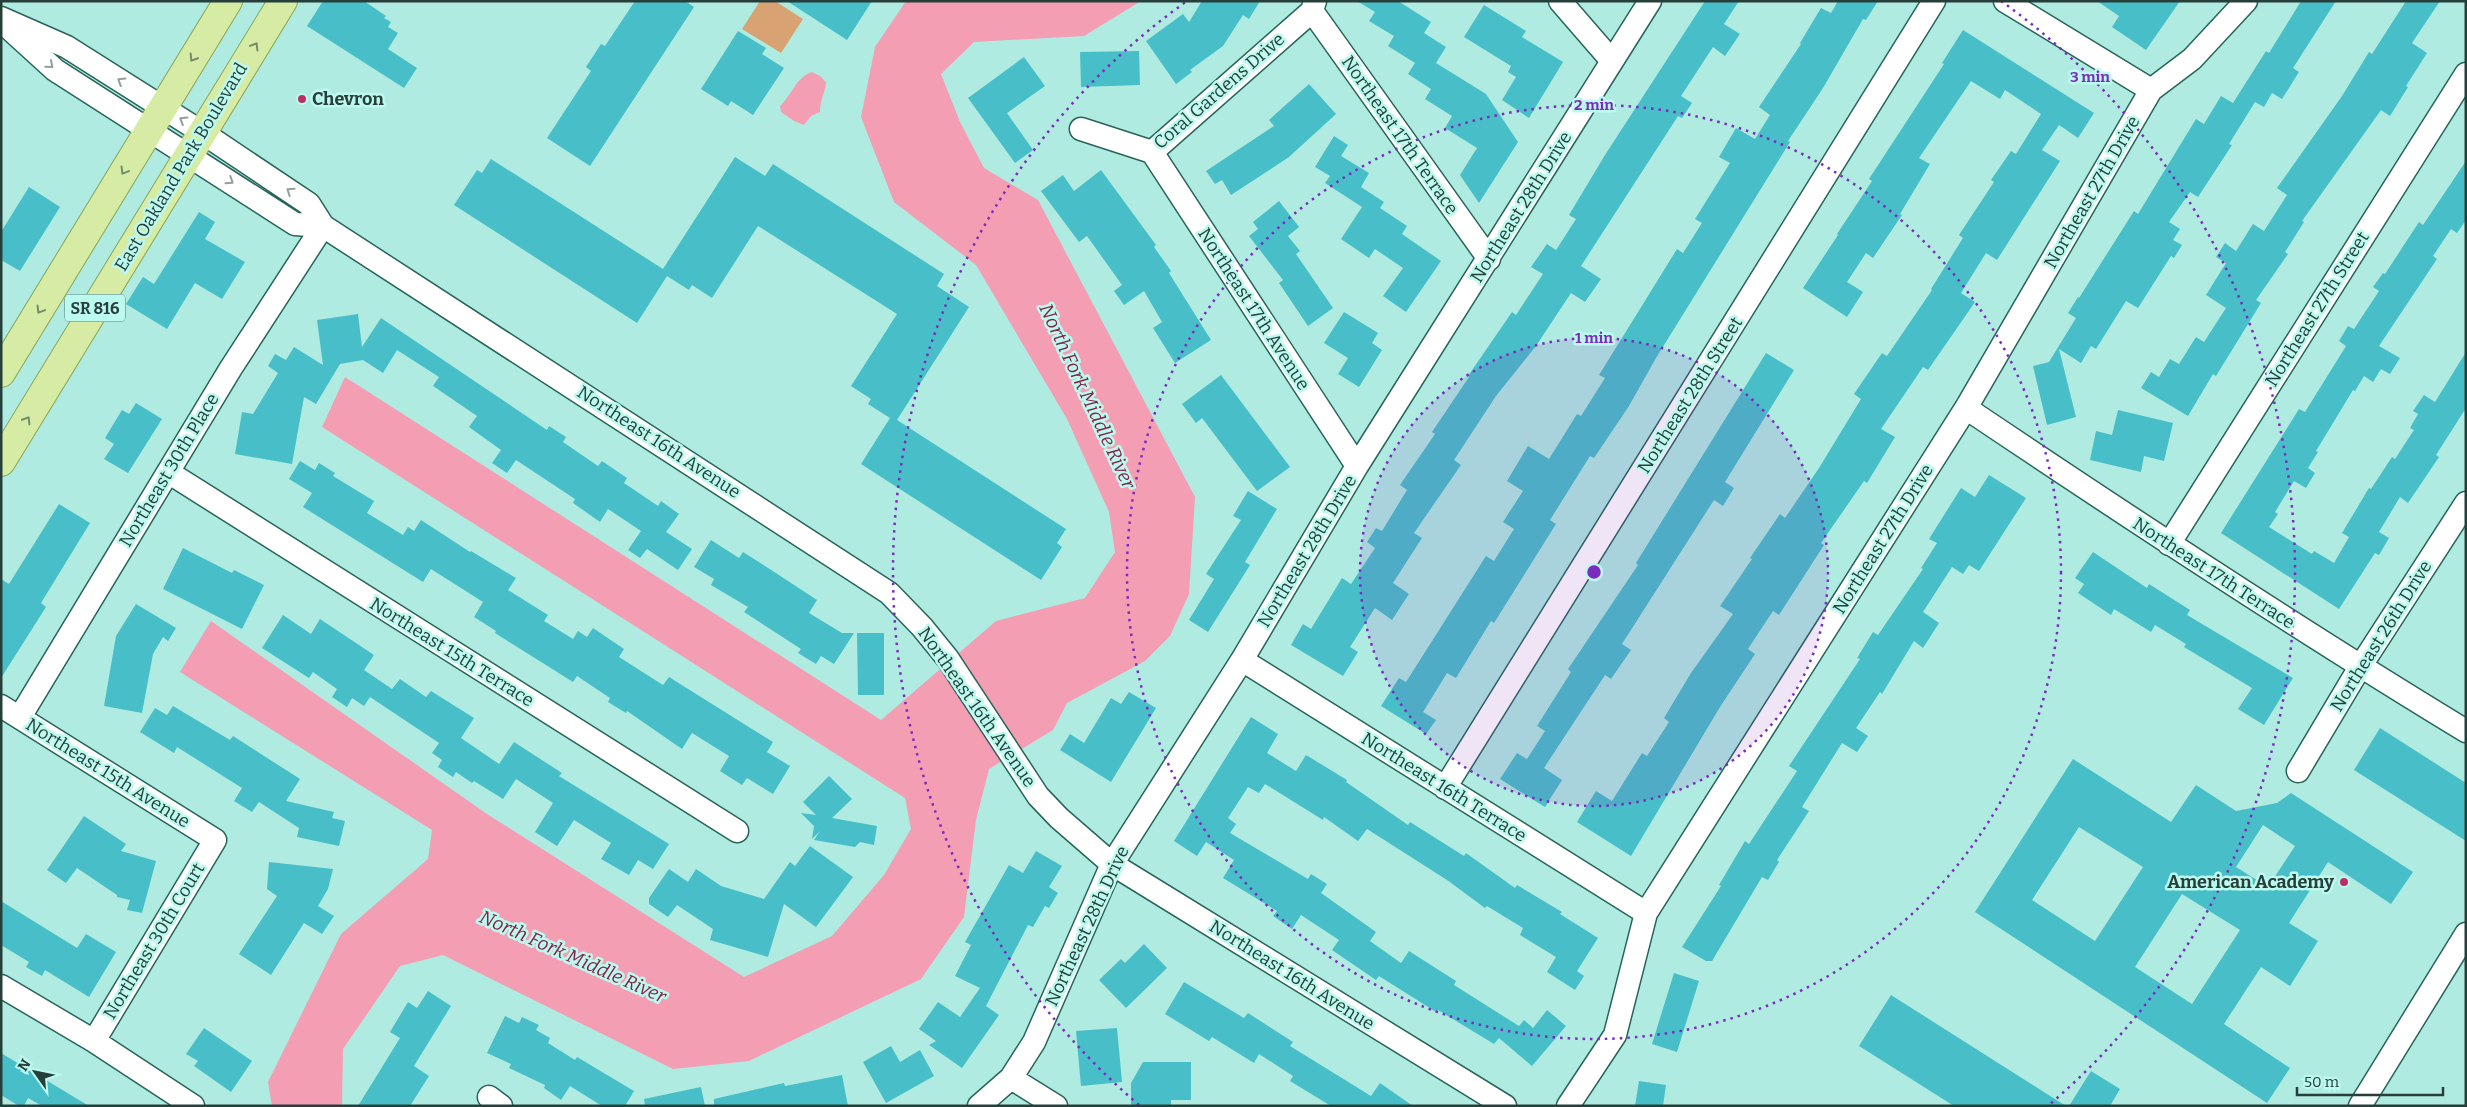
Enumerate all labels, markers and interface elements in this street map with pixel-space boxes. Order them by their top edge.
street label: Coral Gardens Drive [1149,28,1289,154]
one-way arrow [249,42,259,51]
street label: Northeast 17th Terrace [1337,51,1463,219]
one-way arrow [189,52,199,61]
one-way arrow [45,59,54,68]
street label: East Oakland Park Boulevard [110,59,252,275]
text: 3 min [2070,68,2110,86]
one-way arrow [118,78,127,88]
place label: Chevron [312,88,384,110]
marker: Chevron [296,93,308,105]
text: 2 min [1574,96,1614,114]
street label: Northeast 27th Drive [2039,112,2145,272]
one-way arrow [179,117,188,126]
street label: Northeast 28th Drive [1466,127,1576,287]
one-way arrow [121,165,131,174]
one-way arrow [225,175,234,185]
one-way arrow [286,188,296,197]
street label: Northeast 17th Avenue [1193,224,1315,394]
street label: Northeast 27th Street [2260,227,2374,391]
road number: SR 816 [65,294,125,322]
water label: North Fork Middle River [1035,300,1141,494]
one-way arrow [36,304,46,313]
street label: Northeast 28th Street [1633,312,1747,477]
text: 1 min [1575,329,1613,347]
street label: Northeast 16th Avenue [573,381,745,503]
street label: Northeast 30th Place [114,389,224,551]
one-way arrow [20,416,30,425]
street label: Northeast 27th Drive [1828,460,1938,618]
street label: Northeast 28th Drive [1253,471,1361,631]
street label: Northeast 17th Terrace [2129,512,2299,634]
street label: Northeast 26th Drive [2326,556,2436,716]
centre of rings [1585,563,1603,581]
street label: Northeast 15th Terrace [366,592,538,712]
street label: Northeast 16th Avenue [913,623,1041,791]
street label: Northeast 15th Avenue [22,713,194,833]
street label: Northeast 16th Terrace [1357,727,1531,847]
street label: Northeast 28th Drive [1040,842,1134,1010]
street label: Northeast 30th Court [99,859,210,1023]
place label: American Academy [2167,871,2335,893]
marker: American Academy [2338,876,2350,888]
water label: North Fork Middle River [476,905,671,1008]
street label: Northeast 16th Avenue [1205,915,1379,1035]
north arrow [10,1047,60,1097]
text: N [14,1056,35,1074]
scale bar [2297,1064,2443,1096]
text: 50 m [2304,1073,2340,1091]

